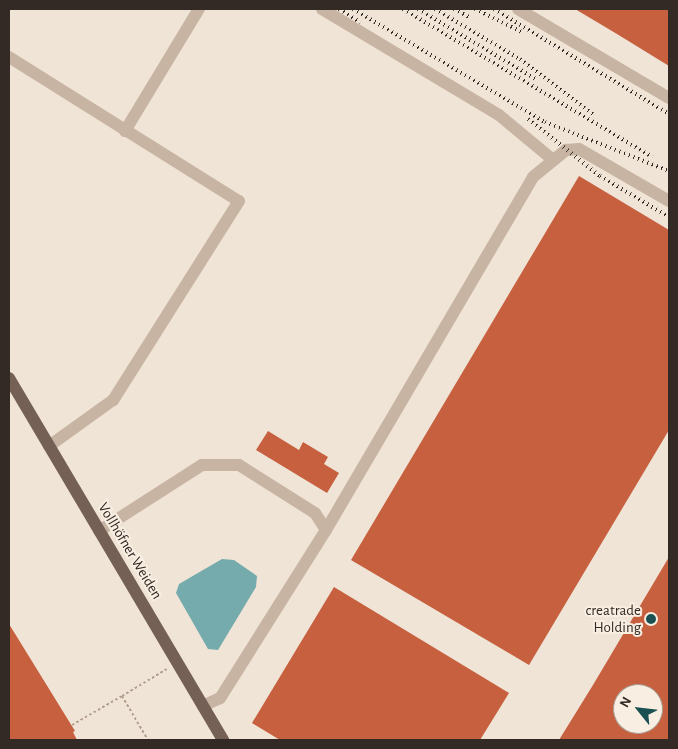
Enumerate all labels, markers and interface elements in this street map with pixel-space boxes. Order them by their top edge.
street label: Vollhöfner Weiden [94,499,166,603]
place label: creatrade Holding [586,601,641,636]
marker: creatrade Holding [645,613,657,625]
north arrow [613,684,663,734]
text: N [617,695,634,710]

